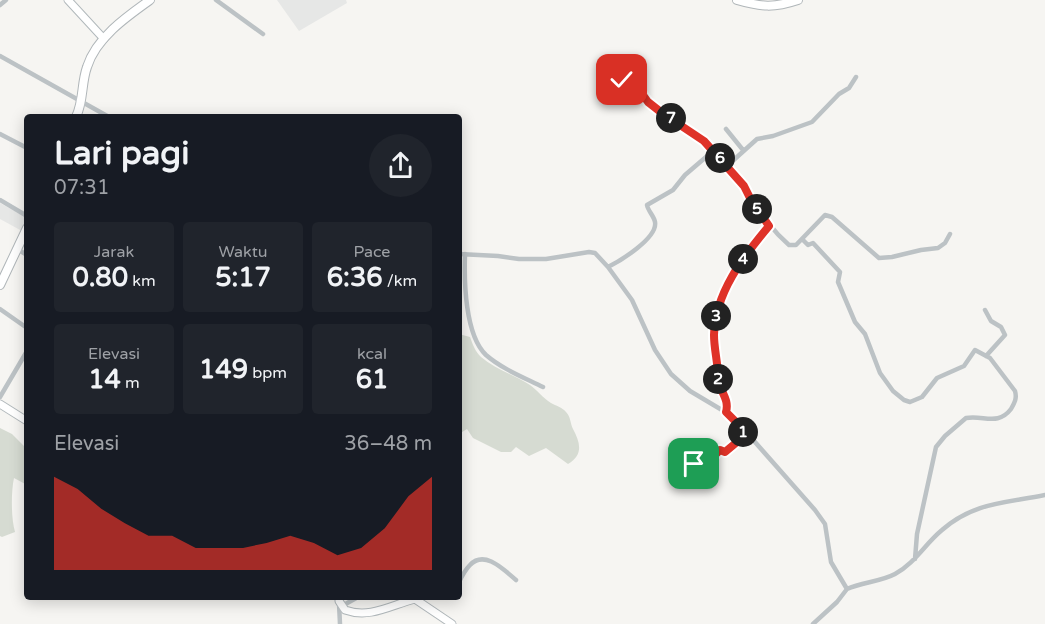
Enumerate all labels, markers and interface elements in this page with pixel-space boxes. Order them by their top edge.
pin [596,54,647,105]
icon: check [605,63,638,96]
pin: 7 [656,103,686,133]
text: 7 [666,108,676,128]
text: Lari pagi [54,134,189,173]
button: share [369,134,432,197]
pin: 6 [705,143,735,173]
text: 6 [715,148,725,168]
text: 07:31 [54,176,109,200]
pin: 5 [742,194,772,224]
text: 5 [752,199,762,219]
text: Jarak [94,242,134,262]
text: Waktu [218,242,268,262]
text: Pace [354,242,390,262]
pin: 4 [728,244,758,274]
text: 4 [738,249,748,269]
text: 0.80 [72,262,128,293]
text: 5:17 [215,262,271,293]
text: 6:36 [327,262,383,293]
text: km [128,271,156,291]
text: /km [383,271,417,291]
pin: 3 [701,301,731,331]
text: 3 [711,306,721,326]
text: Elevasi [88,344,140,364]
text: kcal [357,344,387,364]
text: 149 [199,354,248,385]
text: bpm [248,363,287,383]
text: 14 [88,364,121,395]
text: 61 [356,364,388,395]
pin: 2 [703,364,733,394]
text: 2 [713,369,723,389]
text: m [121,373,140,393]
pin: 1 [728,417,758,447]
text: 1 [738,422,748,442]
text: Elevasi [54,432,119,456]
text: 36–48 m [344,432,432,456]
pin [668,438,719,489]
icon: arrive [677,447,710,480]

